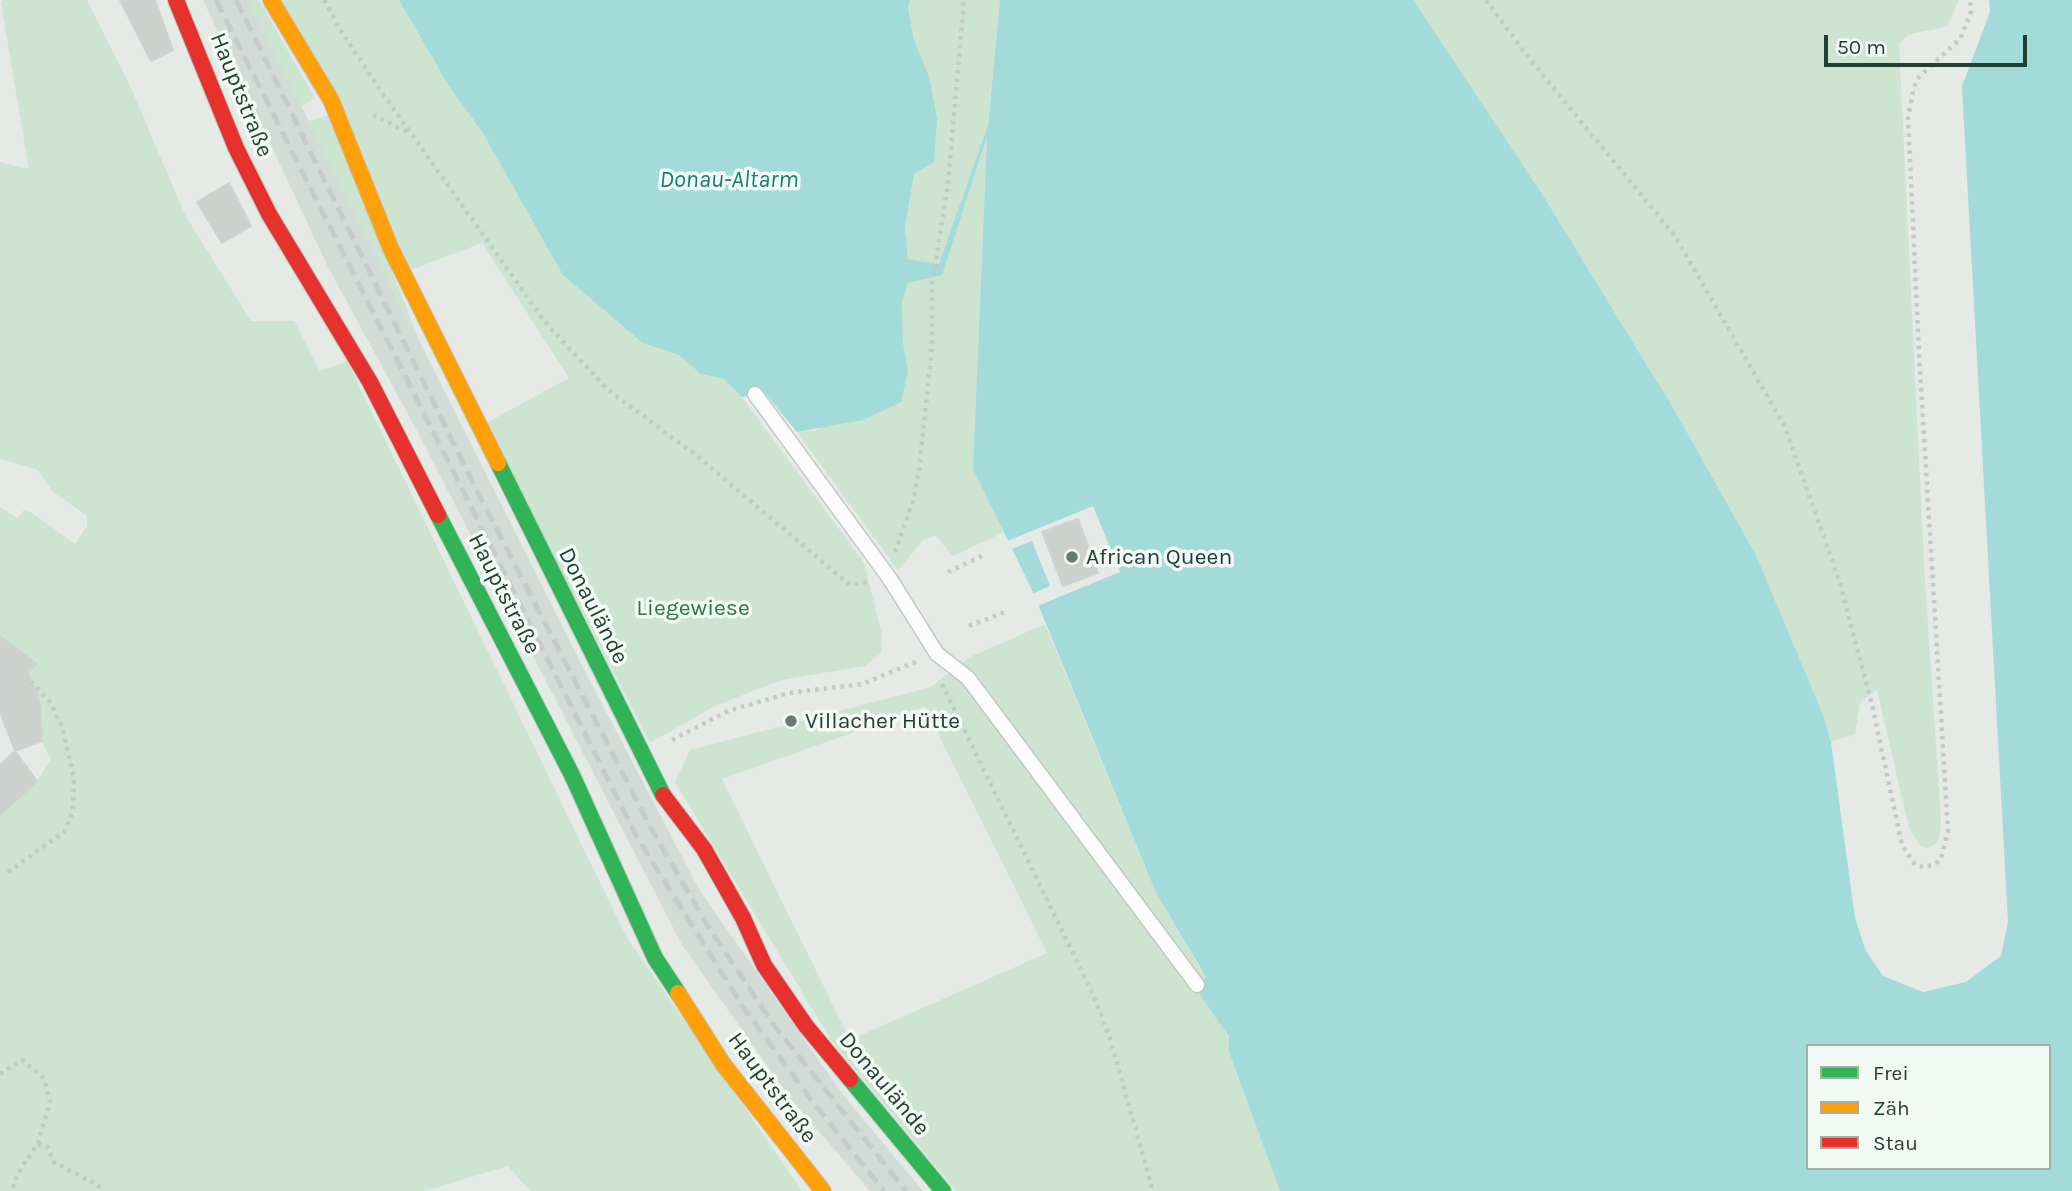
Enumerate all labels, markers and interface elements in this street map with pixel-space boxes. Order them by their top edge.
scale bar [1827,21,2030,65]
street label: Hauptstraße [204,29,278,161]
text: 50 m [1837,35,1886,59]
water label: Donau-Altarm [660,166,798,194]
street label: Hauptstraße [462,529,546,659]
street label: Donaulände [552,543,634,669]
place label: African Queen [1086,543,1232,571]
marker: African Queen [1064,549,1080,565]
park label: Liegewiese [636,594,750,622]
place label: Villacher Hütte [805,707,960,735]
marker: Villacher Hütte [783,713,799,729]
street label: Hauptstraße [721,1027,823,1149]
street label: Donaulände [833,1027,935,1141]
legend [1806,1044,2051,1170]
text: Frei [1873,1061,1909,1085]
text: Zäh [1873,1096,1910,1120]
text: Stau [1873,1131,1918,1155]

